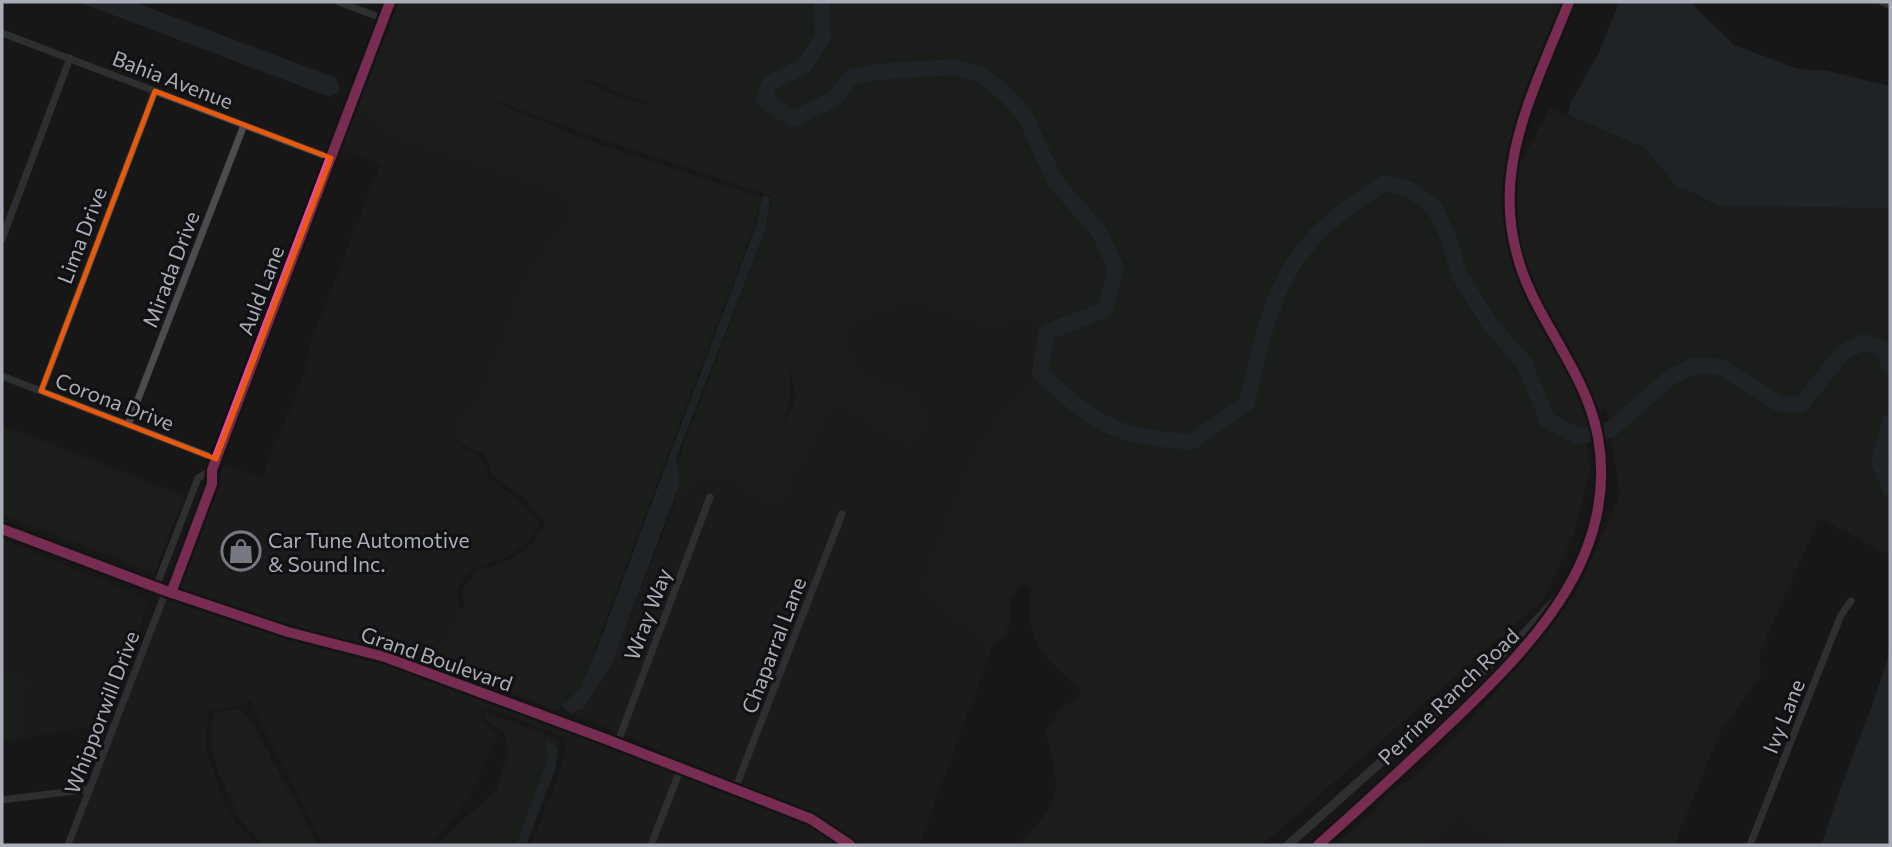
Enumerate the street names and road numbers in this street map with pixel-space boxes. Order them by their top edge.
street label: Bahia Avenue [109,45,237,113]
street label: Lima Drive [51,183,111,287]
street label: Mirada Drive [136,207,204,331]
street label: Auld Lane [232,242,288,338]
street label: Corona Drive [52,367,178,435]
street label: Wray Way [618,565,676,663]
street label: Chaparral Lane [736,573,810,717]
street label: Grand Boulevard [358,620,516,696]
street label: Perrine Ranch Road [1373,623,1523,769]
street label: Whipporwill Drive [58,627,144,797]
street label: Ivy Lane [1757,675,1809,757]

